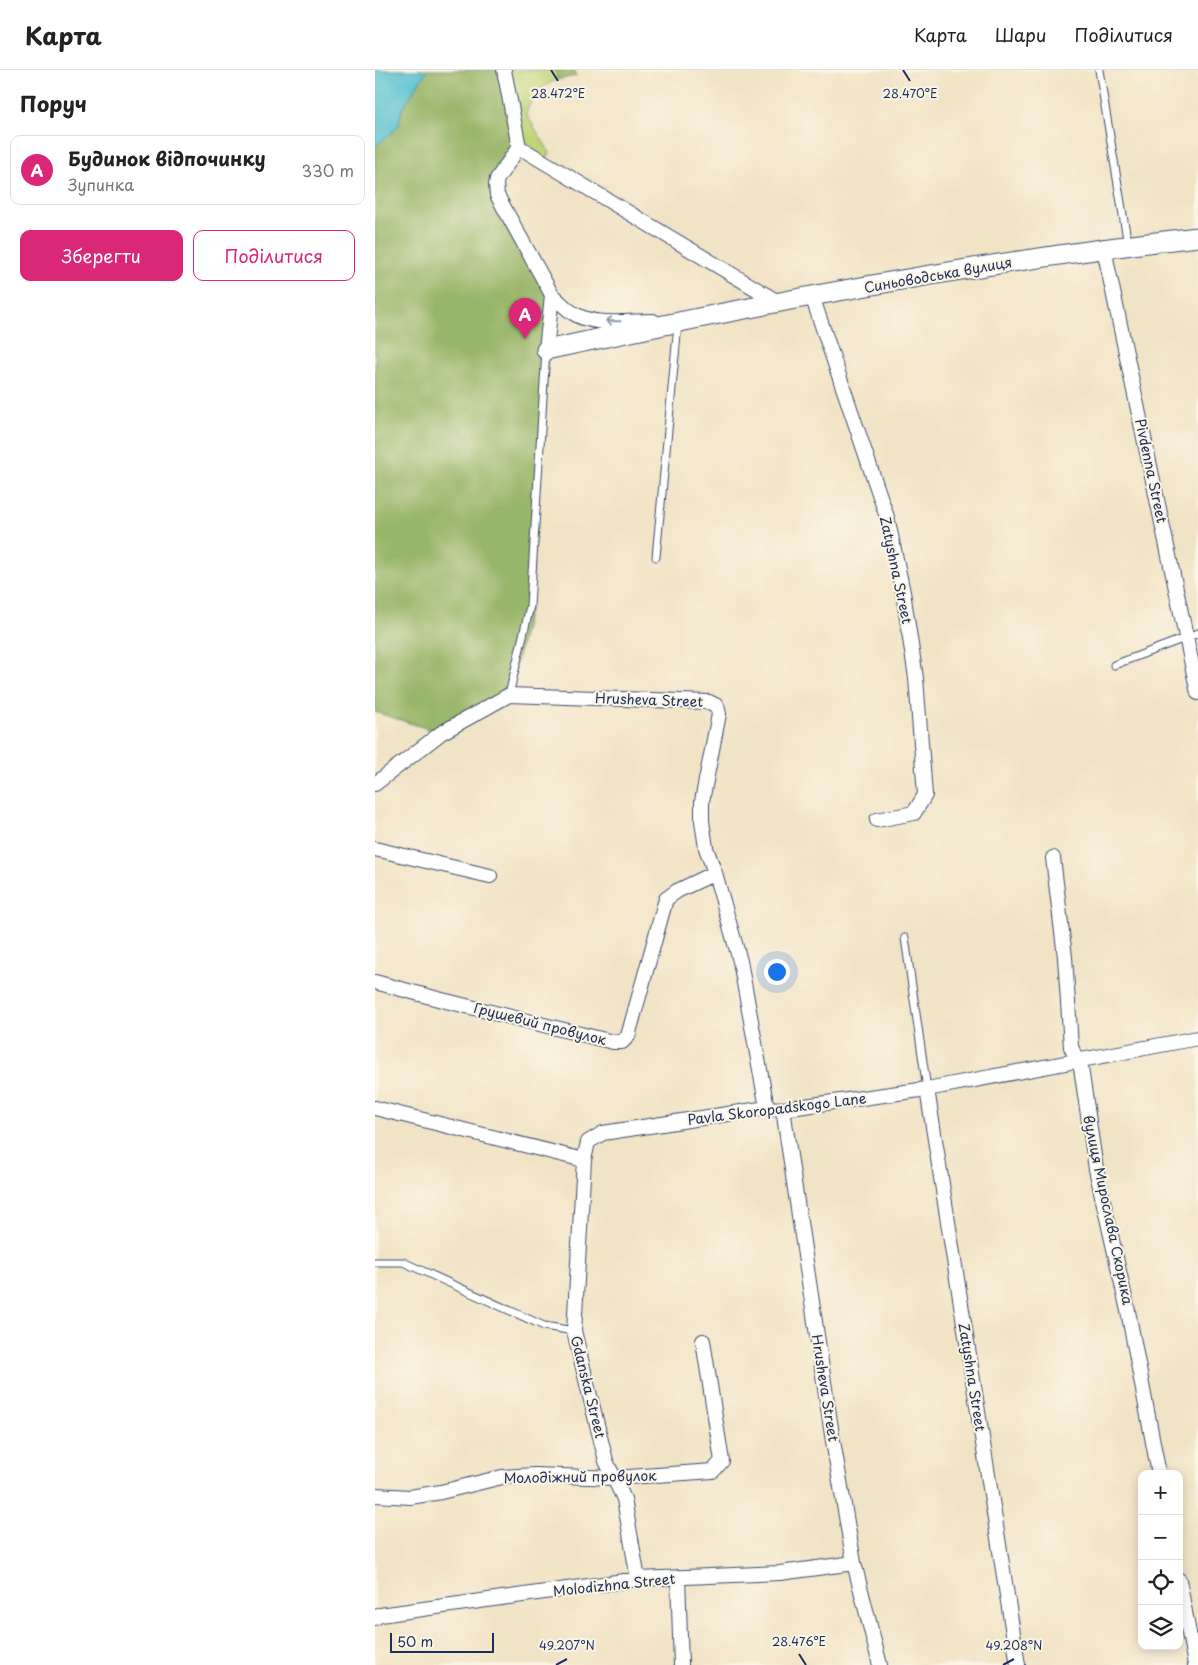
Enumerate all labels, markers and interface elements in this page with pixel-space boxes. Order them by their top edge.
text: Карта [25,17,102,53]
text: Карта [914,21,967,48]
text: Шари [995,21,1047,48]
text: Поділитися [1075,21,1173,48]
text: 28.472°E [531,84,585,102]
text: 28.470°E [883,84,938,102]
text: Поруч [20,87,87,119]
text: Будинок відпочинку [68,144,266,172]
text: A [31,158,43,182]
text: 330 m [301,158,354,182]
text: Зупинка [68,172,134,196]
button: Зберегти [20,230,183,281]
button: Поділитися [193,230,355,281]
street label: Синьоводська вулиця [862,251,1014,298]
pin: A [509,298,541,339]
one-way arrow [605,316,621,326]
street label: Pivdenna Street [1130,417,1173,525]
street label: Zatyshna Street [875,514,918,626]
street label: Hrusheva Street [594,687,704,712]
your location [764,959,790,985]
street label: Грушевий провулок [472,997,609,1050]
street label: Pavla Skoropadskogo Lane [686,1087,868,1130]
street label: вулиця Мирослава Скорика [1078,1113,1139,1307]
street label: Zatyshna Street [954,1321,992,1433]
street label: Gdanska Street [566,1333,611,1440]
street label: Hrusheva Street [807,1333,844,1443]
street label: Молодіжний провулок [503,1465,657,1488]
map controls [1138,1470,1183,1650]
button: + [1138,1470,1183,1515]
button: − [1138,1515,1183,1560]
button: locate [1138,1560,1183,1605]
street label: Molodizhna Street [552,1568,676,1601]
button: layers [1138,1605,1183,1650]
scale bar [390,1630,494,1653]
text: 50 m [397,1631,433,1652]
text: 28.476°E [772,1632,826,1650]
text: 49.207°N [539,1636,595,1654]
text: 49.208°N [986,1636,1042,1654]

